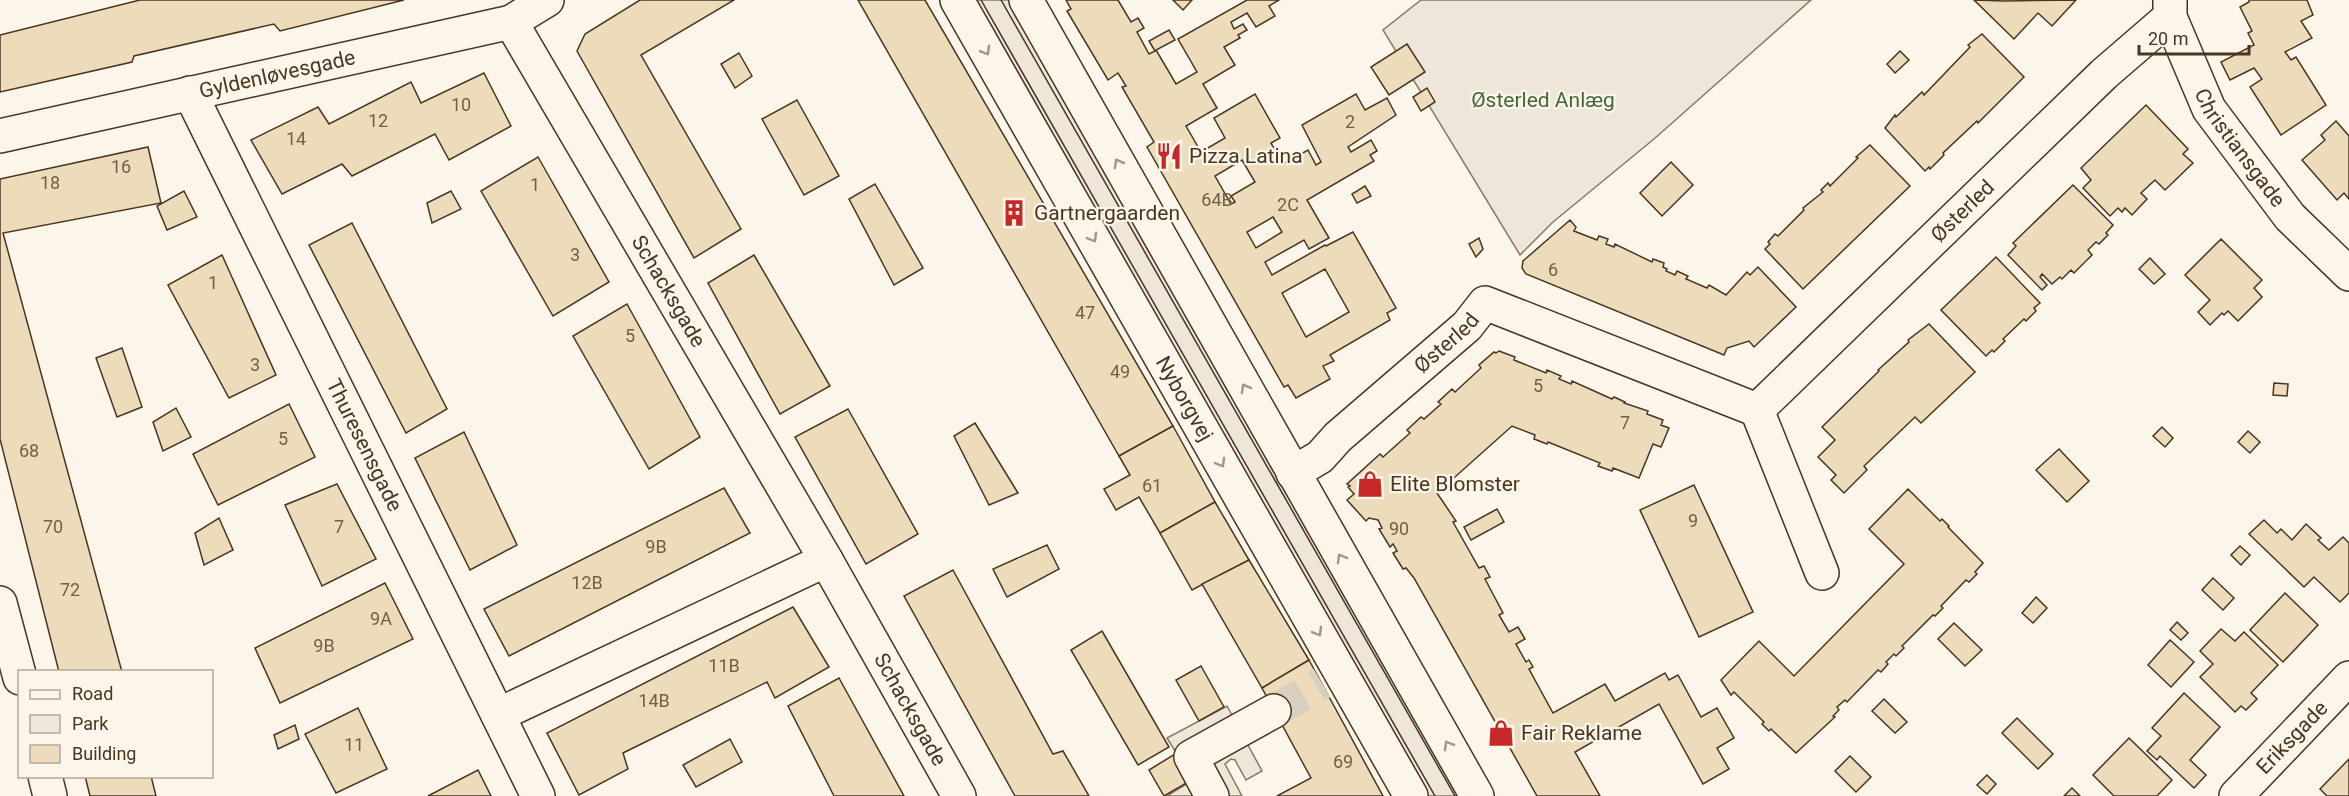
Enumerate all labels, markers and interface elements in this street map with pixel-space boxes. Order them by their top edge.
scale bar [2139,18,2248,56]
text: 20 m [2148,28,2188,49]
street label: Gyldenløvesgade [197,45,357,103]
one-way arrow [979,45,990,55]
street label: Christiansgade [2190,85,2290,212]
park label: Østerled Anlæg [1471,88,1615,112]
house number: 10 [451,94,471,115]
house number: 12 [368,110,388,131]
house number: 2 [1345,111,1355,132]
house number: 14 [286,128,306,149]
restaurant icon: Pizza Latina [1154,141,1184,171]
place label: Pizza Latina [1189,144,1303,168]
house number: 16 [111,156,131,177]
one-way arrow [1114,159,1125,169]
house number: 18 [40,172,60,193]
house number: 1 [530,174,540,195]
street label: Østerled [1926,175,1999,247]
house number: 64B [1201,189,1233,210]
house number: 2C [1277,194,1299,215]
building icon: Gartnergaarden [999,198,1029,228]
place label: Gartnergaarden [1034,201,1180,225]
street label: Schacksgade [627,231,711,351]
one-way arrow [1086,232,1097,243]
house number: 3 [570,244,580,265]
house number: 6 [1548,259,1558,280]
house number: 1 [208,272,218,293]
house number: 47 [1075,302,1095,323]
street label: Østerled [1409,309,1484,378]
house number: 5 [625,325,635,346]
street label: Nyborgvej [1151,352,1218,445]
house number: 3 [250,354,260,375]
house number: 49 [1110,361,1130,382]
street label: Thuresensgade [322,375,407,515]
house number: 5 [1533,375,1543,396]
one-way arrow [1241,384,1252,394]
house number: 7 [1620,412,1630,433]
house number: 5 [278,428,288,449]
house number: 68 [19,440,39,461]
one-way arrow [1214,456,1225,467]
shop icon: Elite Blomster [1355,469,1385,499]
place label: Elite Blomster [1390,472,1520,496]
house number: 61 [1142,475,1162,496]
house number: 9 [1688,510,1698,531]
house number: 70 [43,516,63,537]
house number: 7 [334,516,344,537]
house number: 90 [1389,518,1409,539]
house number: 9B [645,536,667,557]
one-way arrow [1337,553,1348,564]
house number: 12B [571,572,603,593]
house number: 72 [60,579,80,600]
house number: 9A [370,608,392,629]
one-way arrow [1310,626,1322,636]
house number: 9B [313,635,335,656]
street label: Schacksgade [869,649,951,770]
house number: 11B [708,655,740,676]
legend [18,670,213,778]
text: Road [72,683,113,704]
house number: 14B [638,690,670,711]
street label: Eriksgade [2252,696,2332,779]
text: Park [72,713,109,734]
shop icon: Fair Reklame [1486,718,1516,748]
place label: Fair Reklame [1521,721,1642,745]
house number: 11 [344,734,364,755]
one-way arrow [1444,741,1455,751]
text: Building [72,743,136,764]
house number: 69 [1333,751,1353,772]

